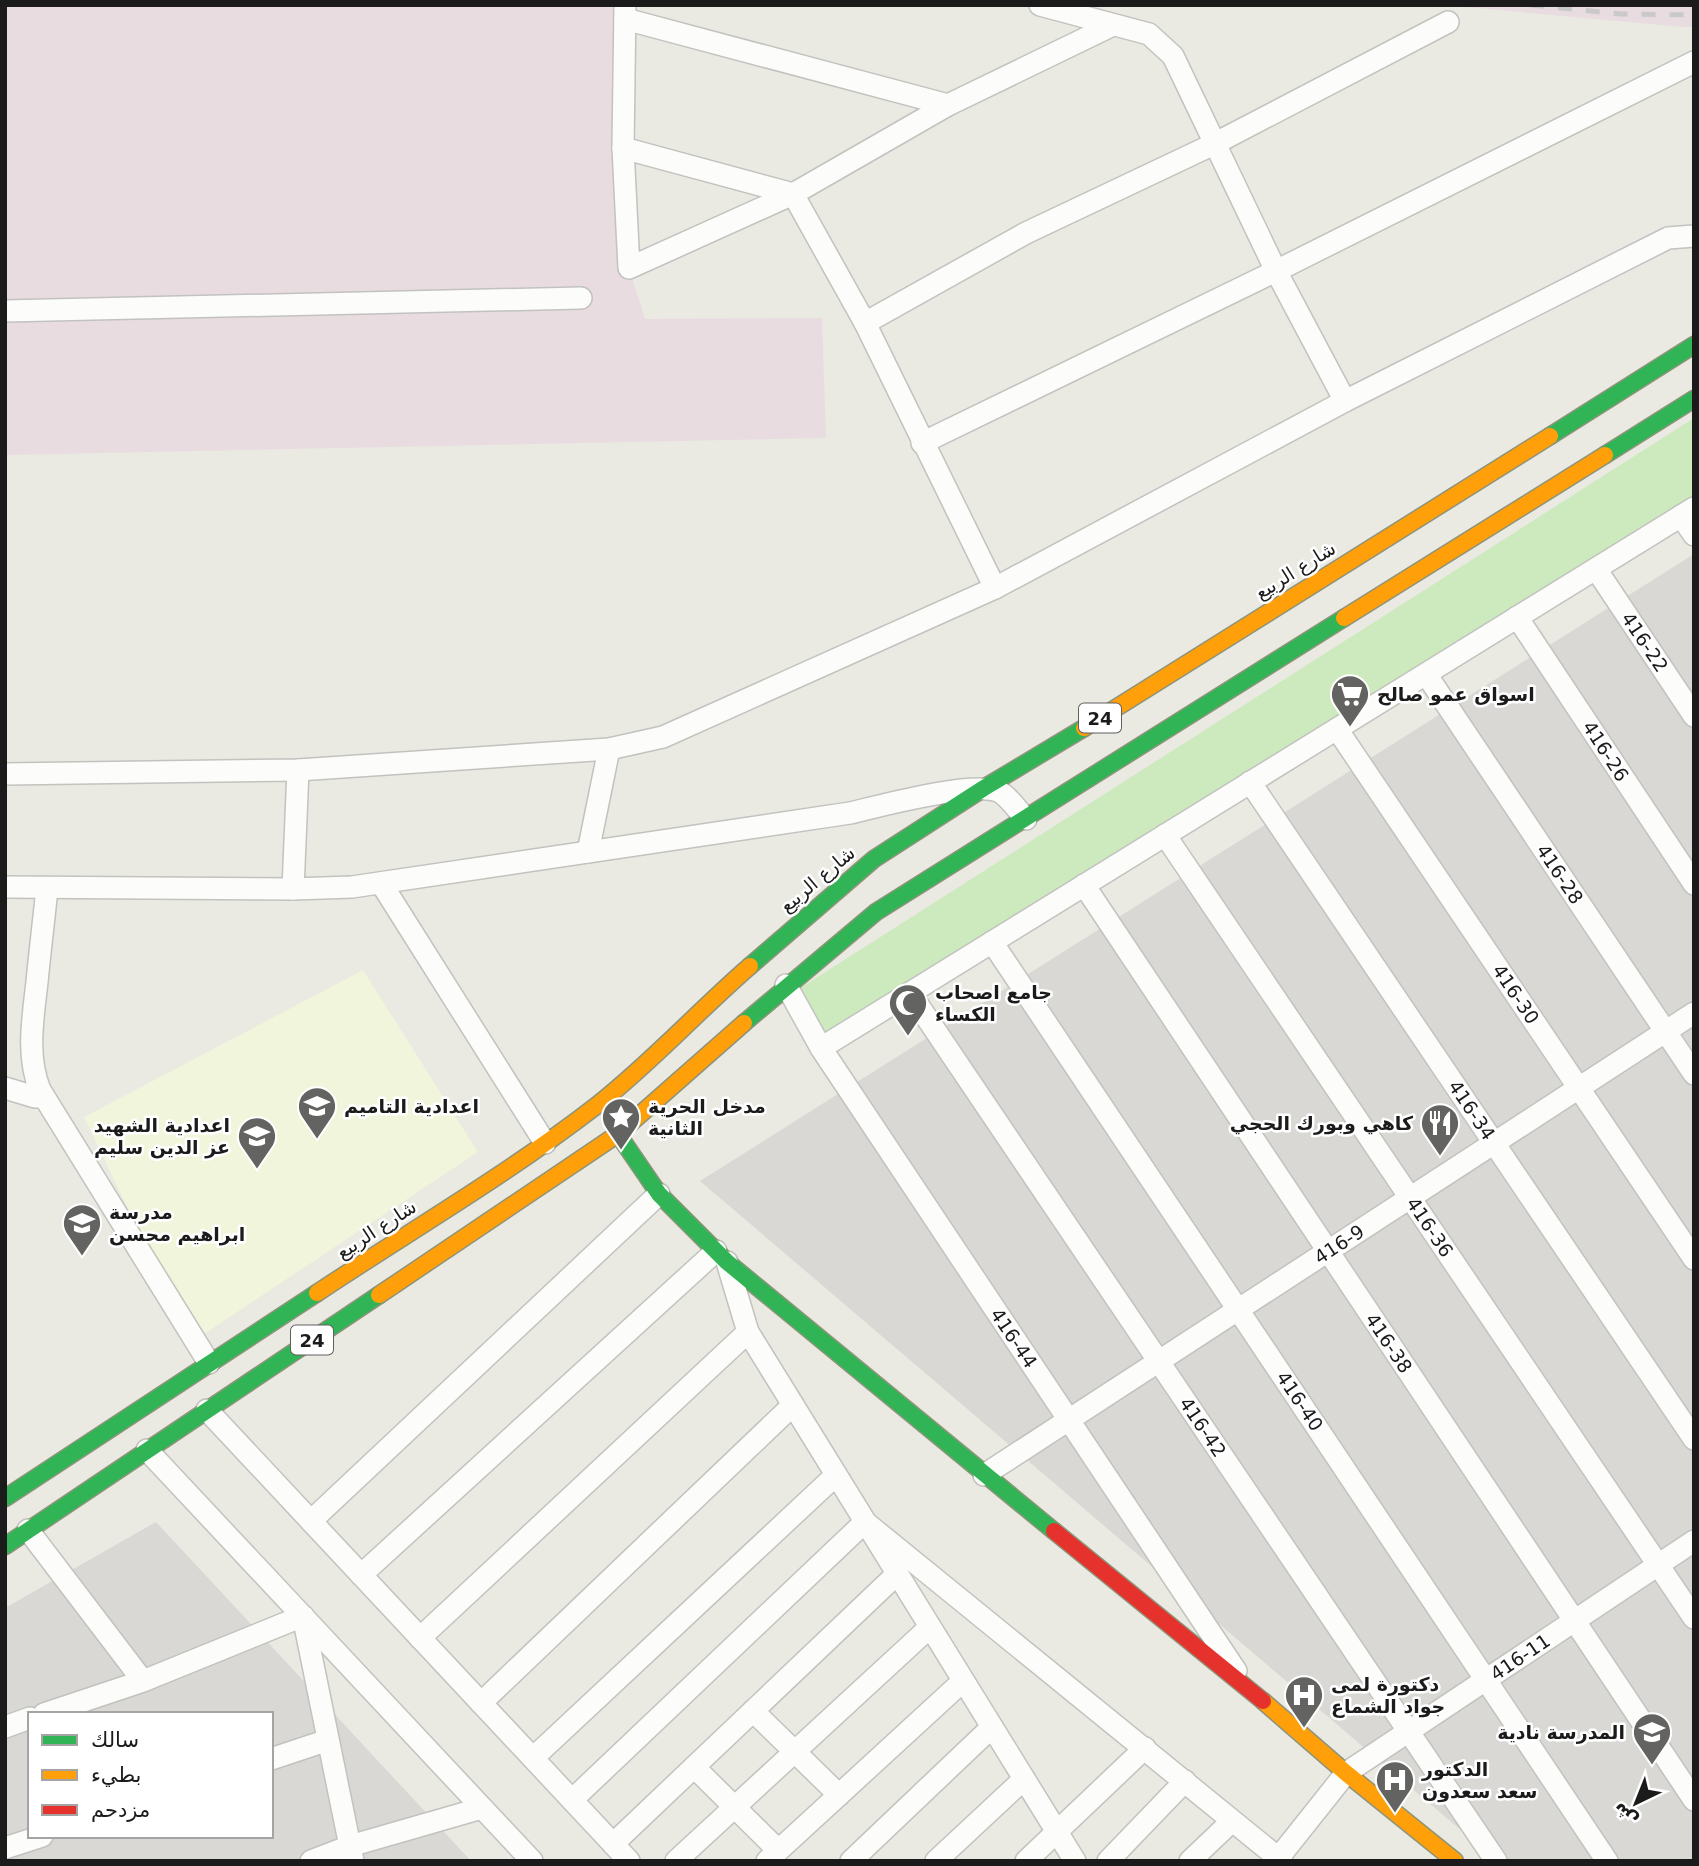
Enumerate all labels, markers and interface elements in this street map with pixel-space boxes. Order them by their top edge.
street label: شارع الربيع [1251,537,1340,604]
street label: 416-22 [1617,608,1673,676]
supermarket icon: اسواق عمو صالح [1329,673,1371,728]
place label: اسواق عمو صالح [1377,683,1535,706]
road number: 24 [1079,704,1121,732]
street label: 416-26 [1578,717,1634,785]
street label: 416-28 [1532,840,1588,908]
street label: شارع الربيع [775,841,860,917]
street label: 416-30 [1488,960,1544,1028]
place label: جامع اصحاب الکساء [935,981,1052,1025]
mosque icon: جامع اصحاب الکساء [887,982,929,1037]
street label: 416-34 [1444,1076,1500,1144]
school or university icon: اعدادية التاميم [296,1085,338,1140]
place label: اعدادية التاميم [344,1095,479,1117]
place label: مدخل الحرية الثانية [648,1095,766,1139]
place icon: مدخل الحرية الثانية [600,1096,642,1151]
restaurant icon: كاهي وبورك الحجي [1419,1102,1461,1157]
place label: كاهي وبورك الحجي [1230,1112,1414,1135]
place label: اعدادية الشهيد عز الدين سليم [94,1114,230,1159]
school or university icon: اعدادية الشهيد عز الدين سليم [236,1115,278,1170]
street label: 416-36 [1402,1193,1458,1261]
street label: شارع الربيع [332,1195,421,1264]
place label: مدرسة ابراهيم محسن [109,1201,245,1246]
school or university icon: مدرسة ابراهيم محسن [61,1202,103,1257]
street label: 416-9 [1310,1220,1368,1268]
street label: 416-44 [986,1304,1042,1372]
street label: 416-38 [1361,1309,1417,1377]
road number: 24 [291,1325,333,1354]
street label: 416-40 [1272,1367,1328,1435]
street label: 416-42 [1175,1393,1231,1461]
street label: 416-11 [1486,1629,1554,1685]
place label: دكتورة لمى جواد الشماع [1331,1673,1445,1718]
hospital icon: دكتورة لمى جواد الشماع [1283,1674,1325,1729]
school or university icon: المدرسة نادية [1631,1711,1673,1766]
legend [28,1712,273,1838]
place label: المدرسة نادية [1497,1721,1625,1744]
text: سالك [91,1728,139,1752]
place label: الدكتور سعد سعدون [1421,1758,1537,1803]
hospital icon: الدكتور سعد سعدون [1374,1759,1416,1814]
text: بطيء [91,1763,141,1787]
north arrow [1601,1768,1671,1838]
text: مزدحم [91,1798,150,1823]
text: ش [1607,1798,1642,1832]

